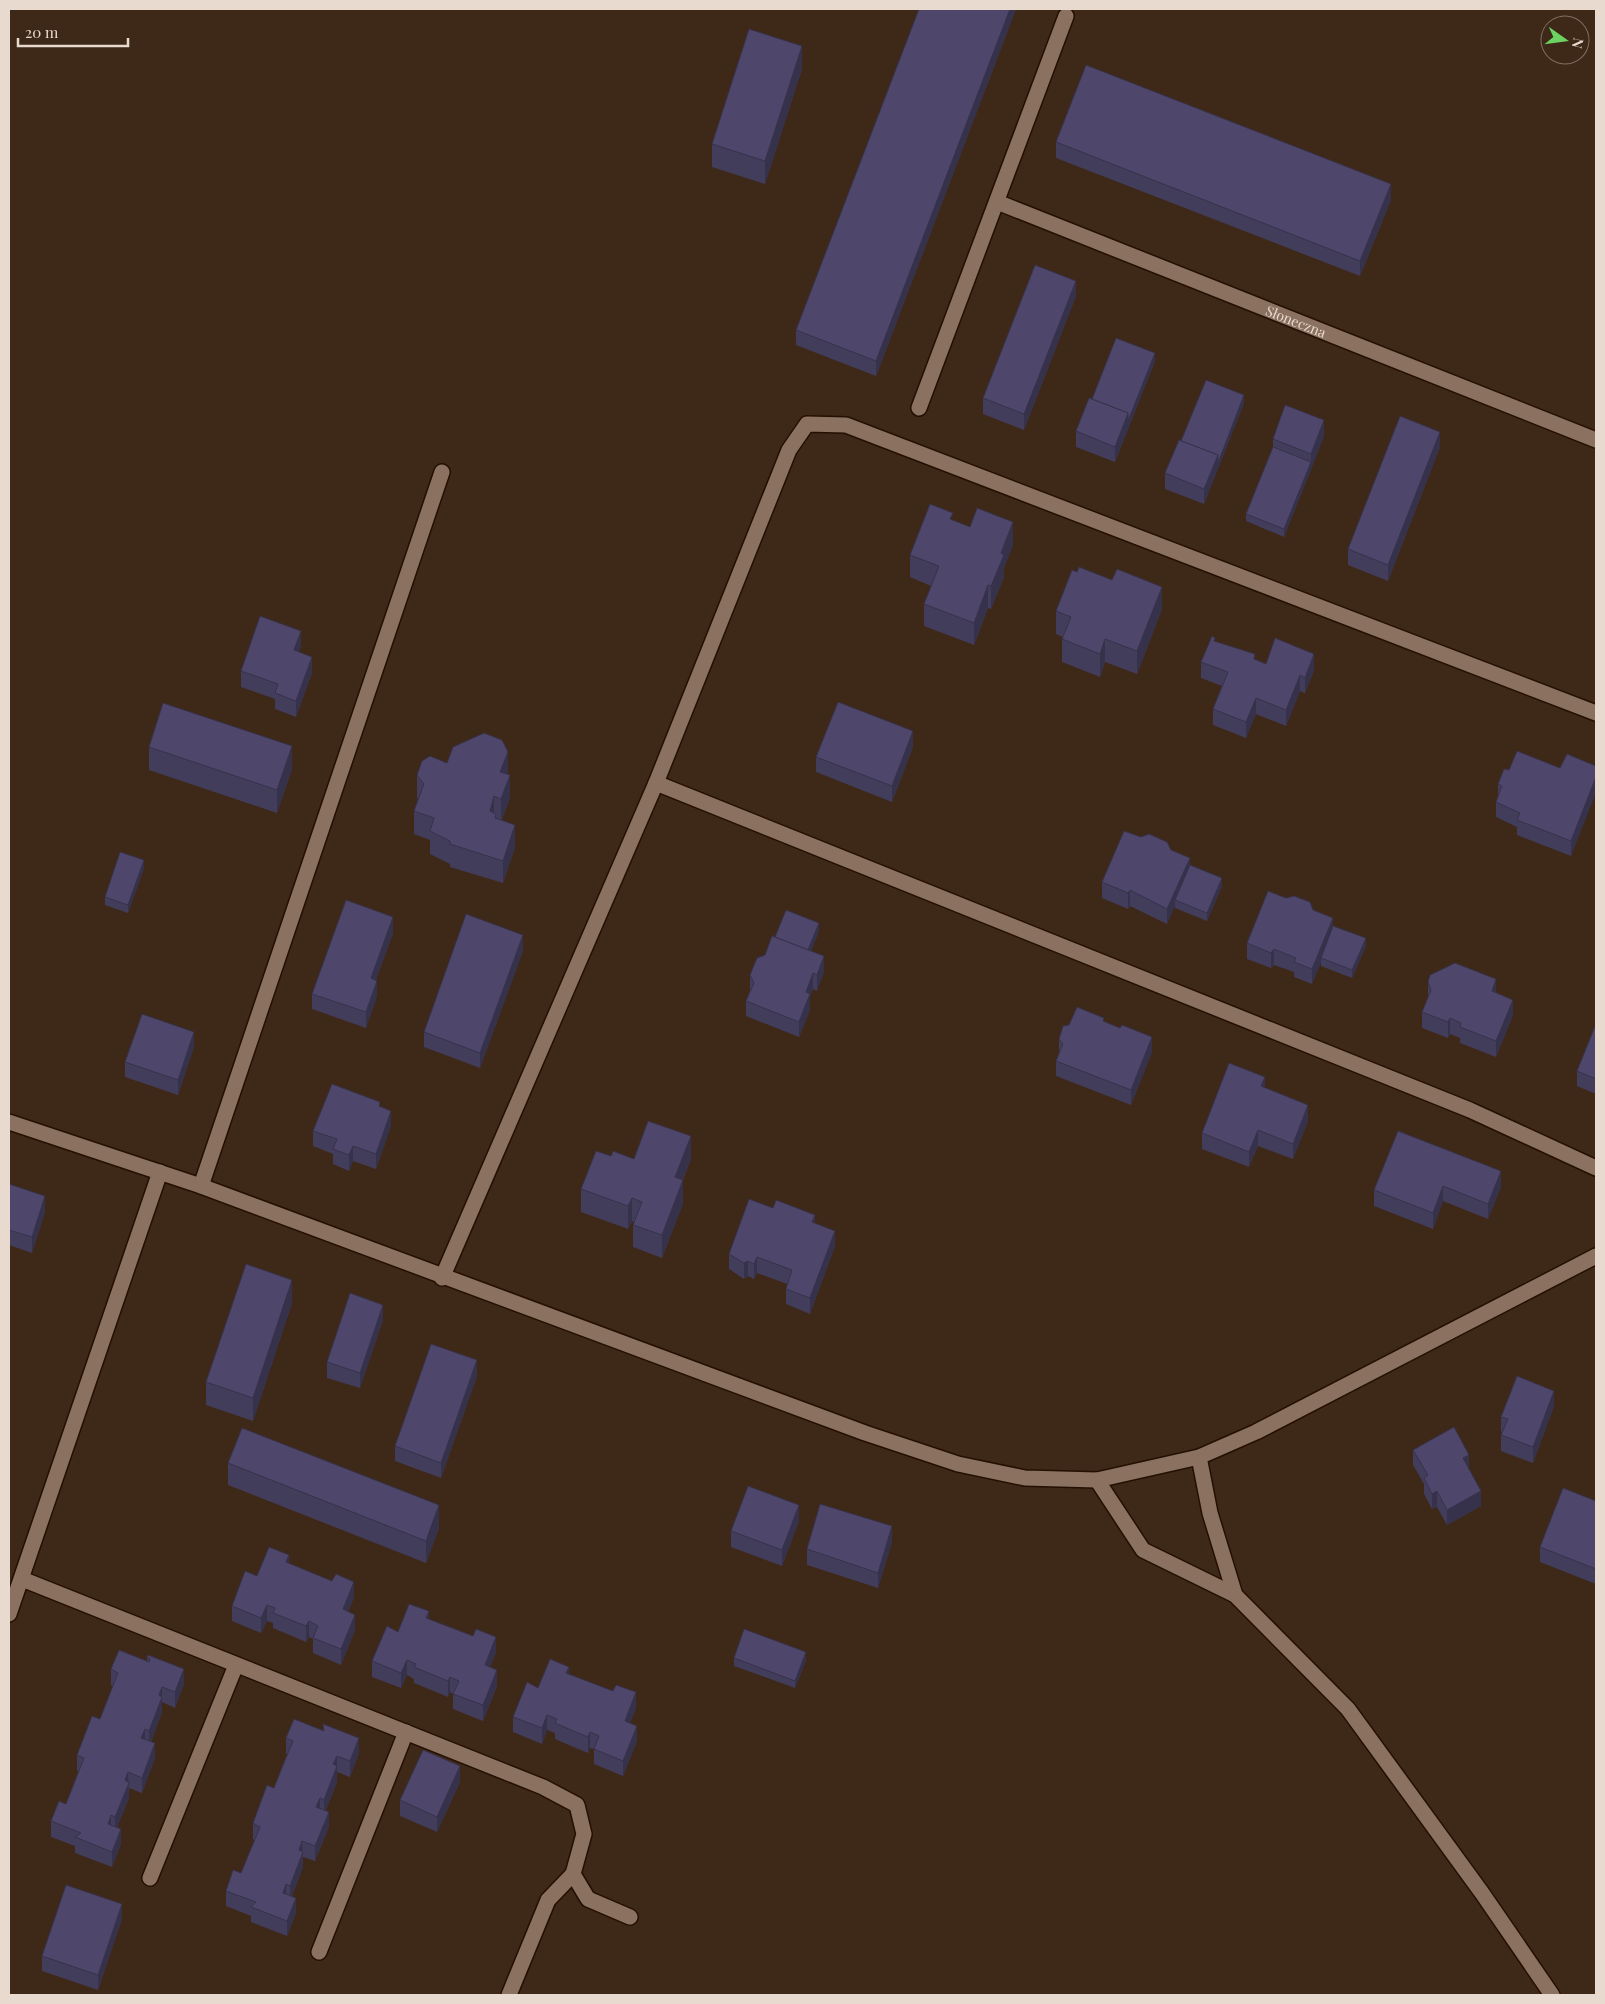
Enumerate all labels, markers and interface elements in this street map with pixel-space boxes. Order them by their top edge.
scale bar [18,15,128,47]
north arrow [1540,15,1590,65]
text: 20 m [25,22,59,42]
text: N [1568,36,1589,50]
street label: Słoneczna [1263,300,1329,341]

